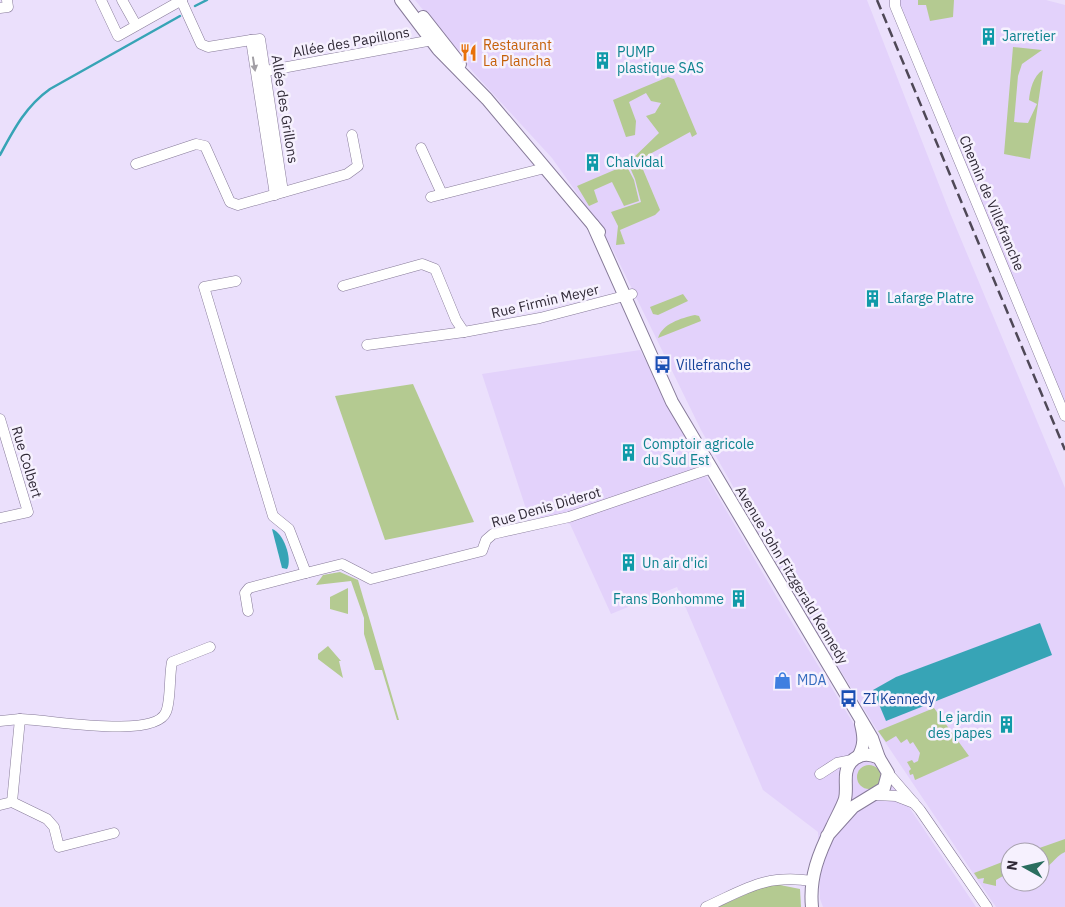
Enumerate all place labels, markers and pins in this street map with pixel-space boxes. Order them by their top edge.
building icon: Jarretier [978,26,998,46]
place label: Jarretier [1002,27,1056,45]
place label: Restaurant La Plancha [483,36,552,70]
restaurant icon: Restaurant La Plancha [459,43,479,63]
place label: PUMP plastique SAS [617,43,704,77]
building icon: PUMP plastique SAS [593,50,613,70]
building icon: Chalvidal [582,152,602,172]
place label: Chalvidal [606,153,664,171]
building icon: Lafarge Platre [863,288,883,308]
place label: Lafarge Platre [887,289,974,307]
bus stop icon: Villefranche [652,355,672,375]
place label: Villefranche [676,356,751,374]
place label: Comptoir agricole du Sud Est [643,435,755,469]
building icon: Comptoir agricole du Sud Est [619,442,639,462]
building icon: Un air d'ici [618,553,638,573]
place label: Un air d'ici [642,554,708,572]
building icon: Frans Bonhomme [728,589,748,609]
place label: Frans Bonhomme [613,590,724,608]
shop icon: MDA [773,670,793,690]
place label: MDA [797,671,827,689]
bus stop icon: ZI Kennedy [839,689,859,709]
place label: ZI Kennedy [863,690,935,708]
place label: Le jardin des papes [928,708,992,742]
building icon: Le jardin des papes [996,715,1016,735]

